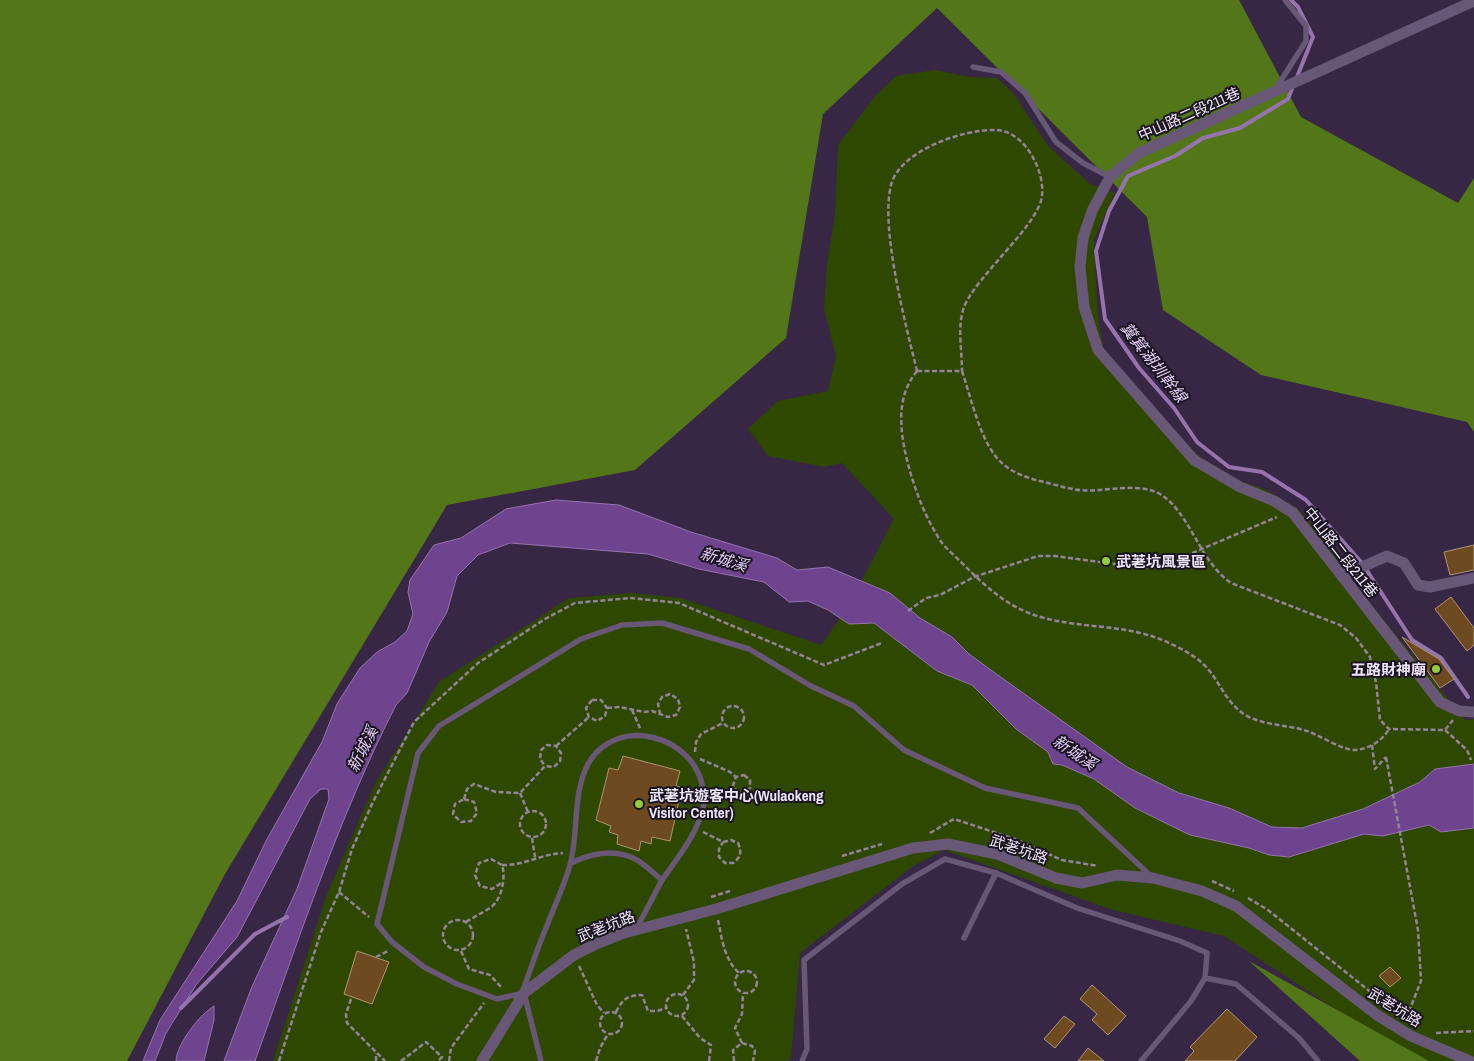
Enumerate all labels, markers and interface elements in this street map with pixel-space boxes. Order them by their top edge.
street label: 中山路二段211巷 [1135,82,1243,146]
water label: 糞箕湖圳幹線 [1116,317,1193,408]
street label: 中山路二段211巷 [1299,502,1383,602]
water label: 新城溪 [698,541,752,577]
place label: 武荖坑風景區 [1116,551,1206,572]
marker: 武荖坑風景區 [1100,555,1112,567]
place label: 五路財神廟 [1351,659,1426,680]
marker: 五路財神廟 [1430,663,1442,675]
water label: 新城溪 [342,721,383,775]
water label: 新城溪 [1049,729,1103,776]
place label: 武荖坑遊客中心(Wulaokeng Visitor Center) [649,785,824,823]
marker: 武荖坑遊客中心(Wulaokeng Visitor Center) [633,798,645,810]
street label: 武荖坑路 [987,829,1051,869]
street label: 武荖坑路 [574,905,638,947]
street label: 武荖坑路 [1364,982,1426,1032]

